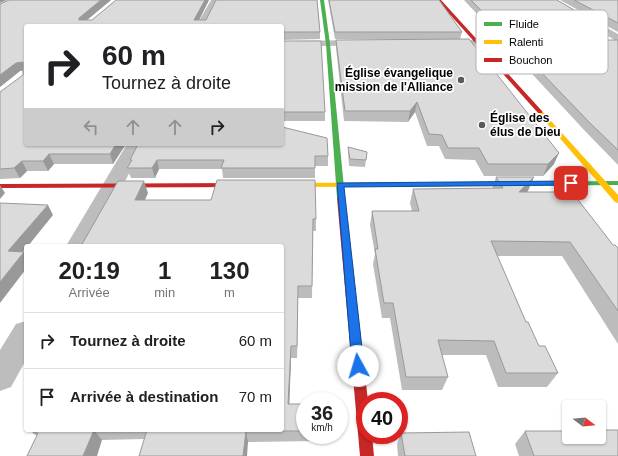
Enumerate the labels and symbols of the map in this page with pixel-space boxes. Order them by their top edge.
legend [476,10,608,74]
text: Fluide [509,18,539,30]
text: Ralenti [509,36,543,48]
text: Bouchon [509,54,552,66]
place label: Église évangelique mission de l'Alliance [335,65,453,94]
marker: Église évangelique mission de l'Alliance [456,75,466,85]
place label: Église des élus de Dieu [490,110,561,139]
marker: Église des élus de Dieu [477,120,487,130]
pin [554,166,588,200]
position arrow [337,345,379,387]
speed limit sign: 40 [356,392,408,444]
north arrow [562,400,606,444]

